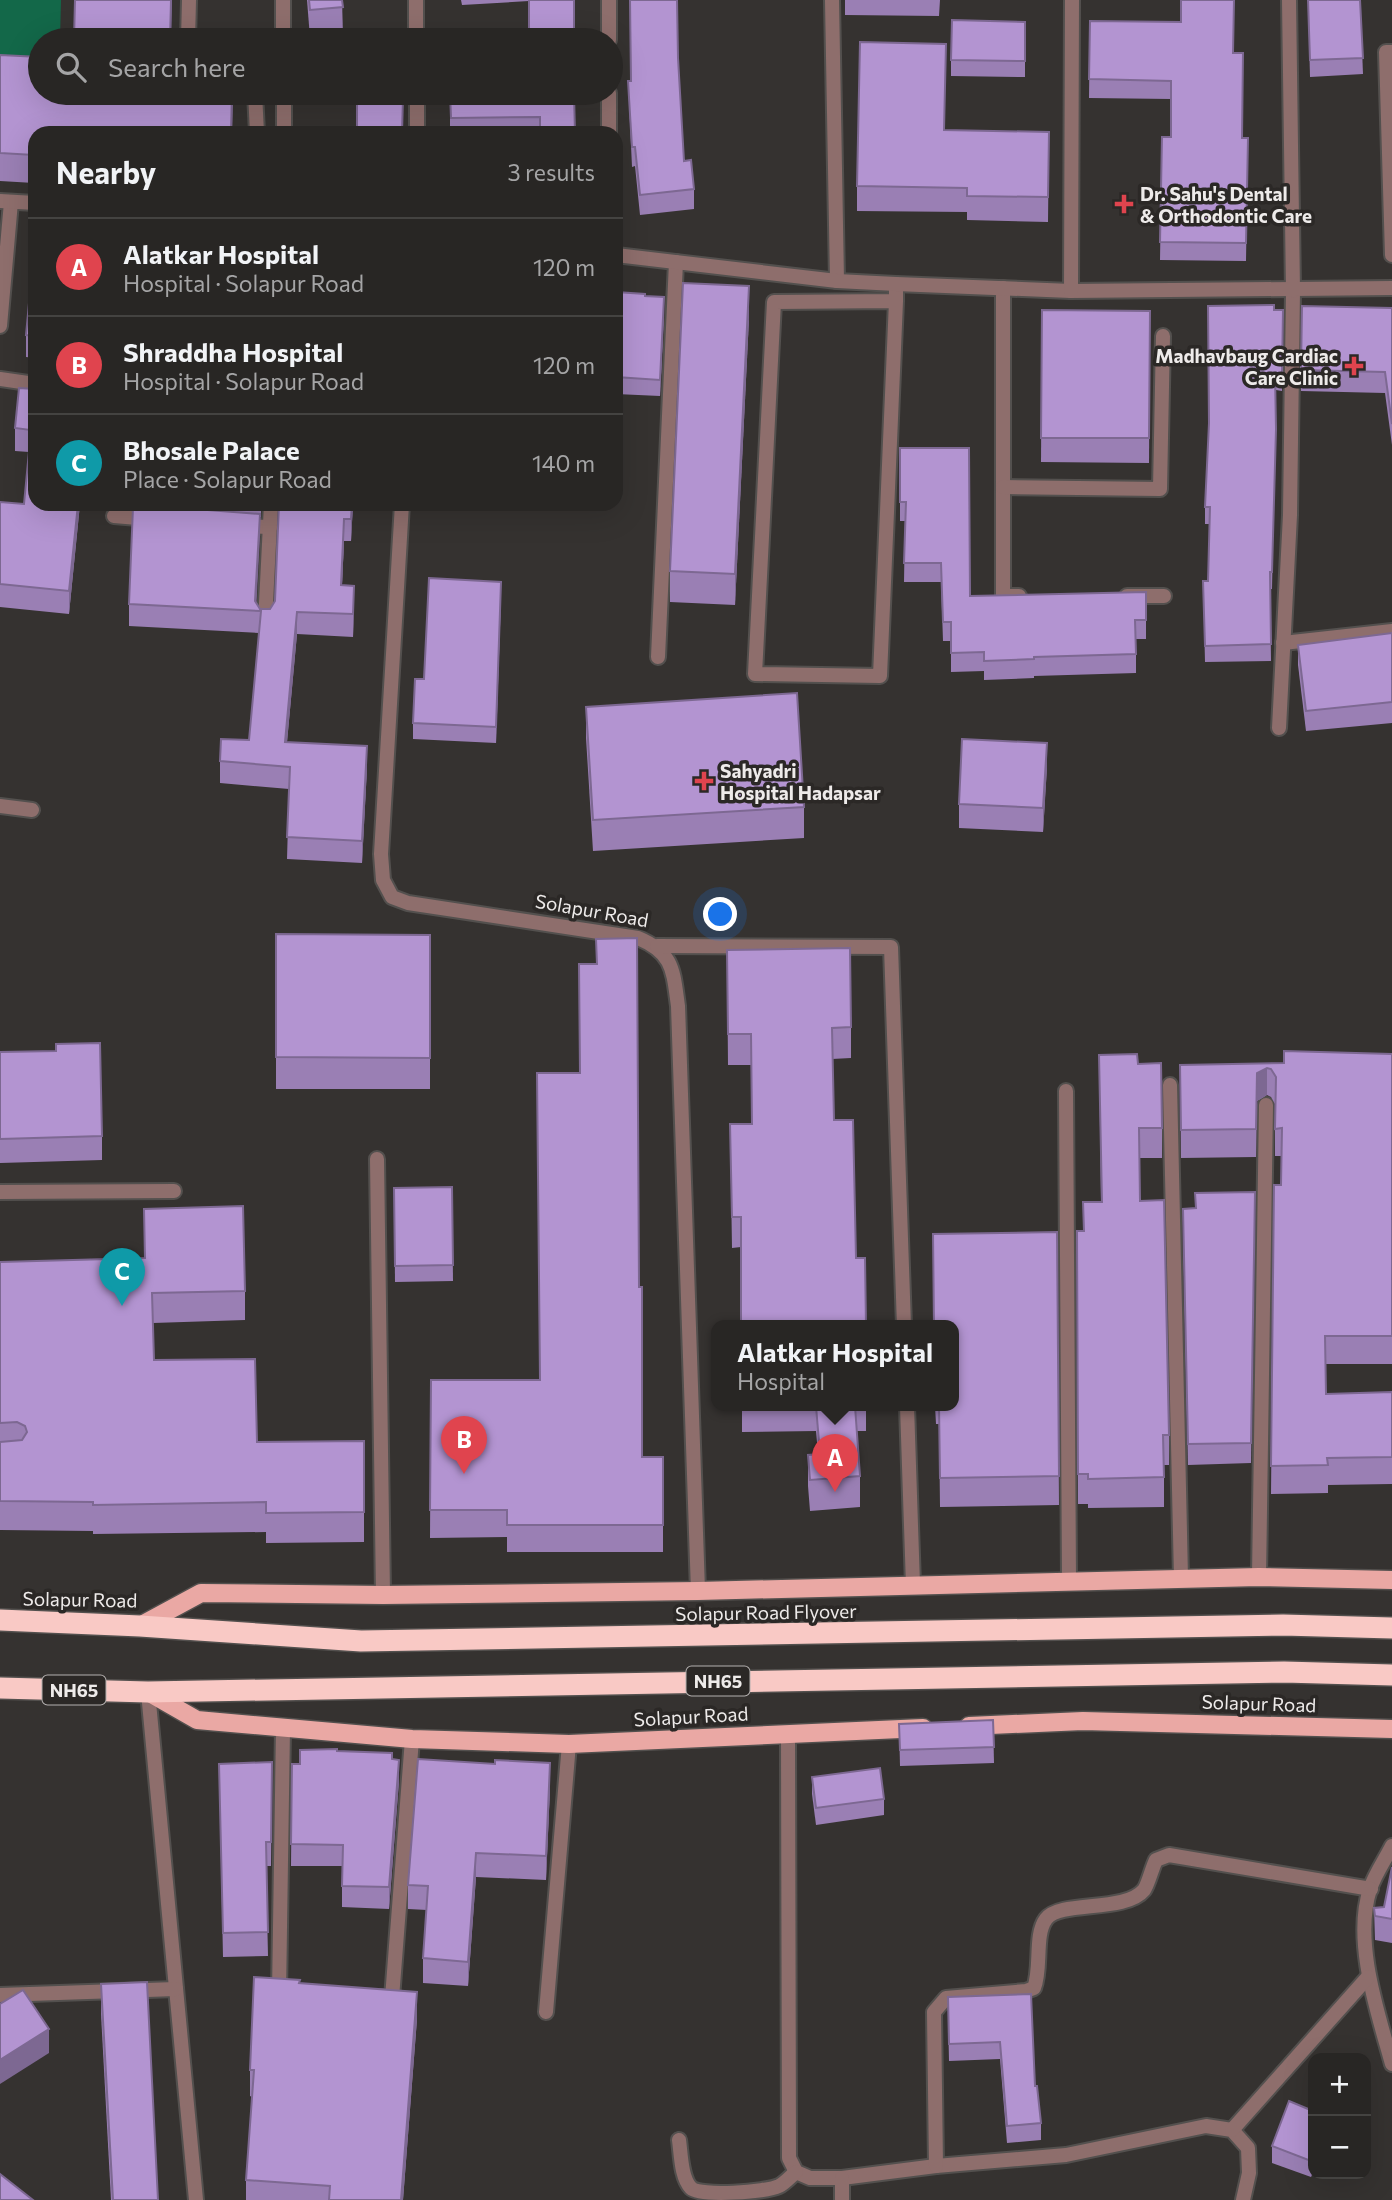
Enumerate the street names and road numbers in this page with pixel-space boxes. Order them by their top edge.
street label: Solapur Road [534,889,650,931]
street label: Solapur Road [22,1587,138,1611]
street label: Solapur Road Flyover [675,1599,857,1625]
road number: NH65 [686,1666,750,1696]
road number: NH65 [42,1675,106,1704]
street label: Solapur Road [1201,1690,1317,1716]
street label: Solapur Road [633,1702,749,1730]

